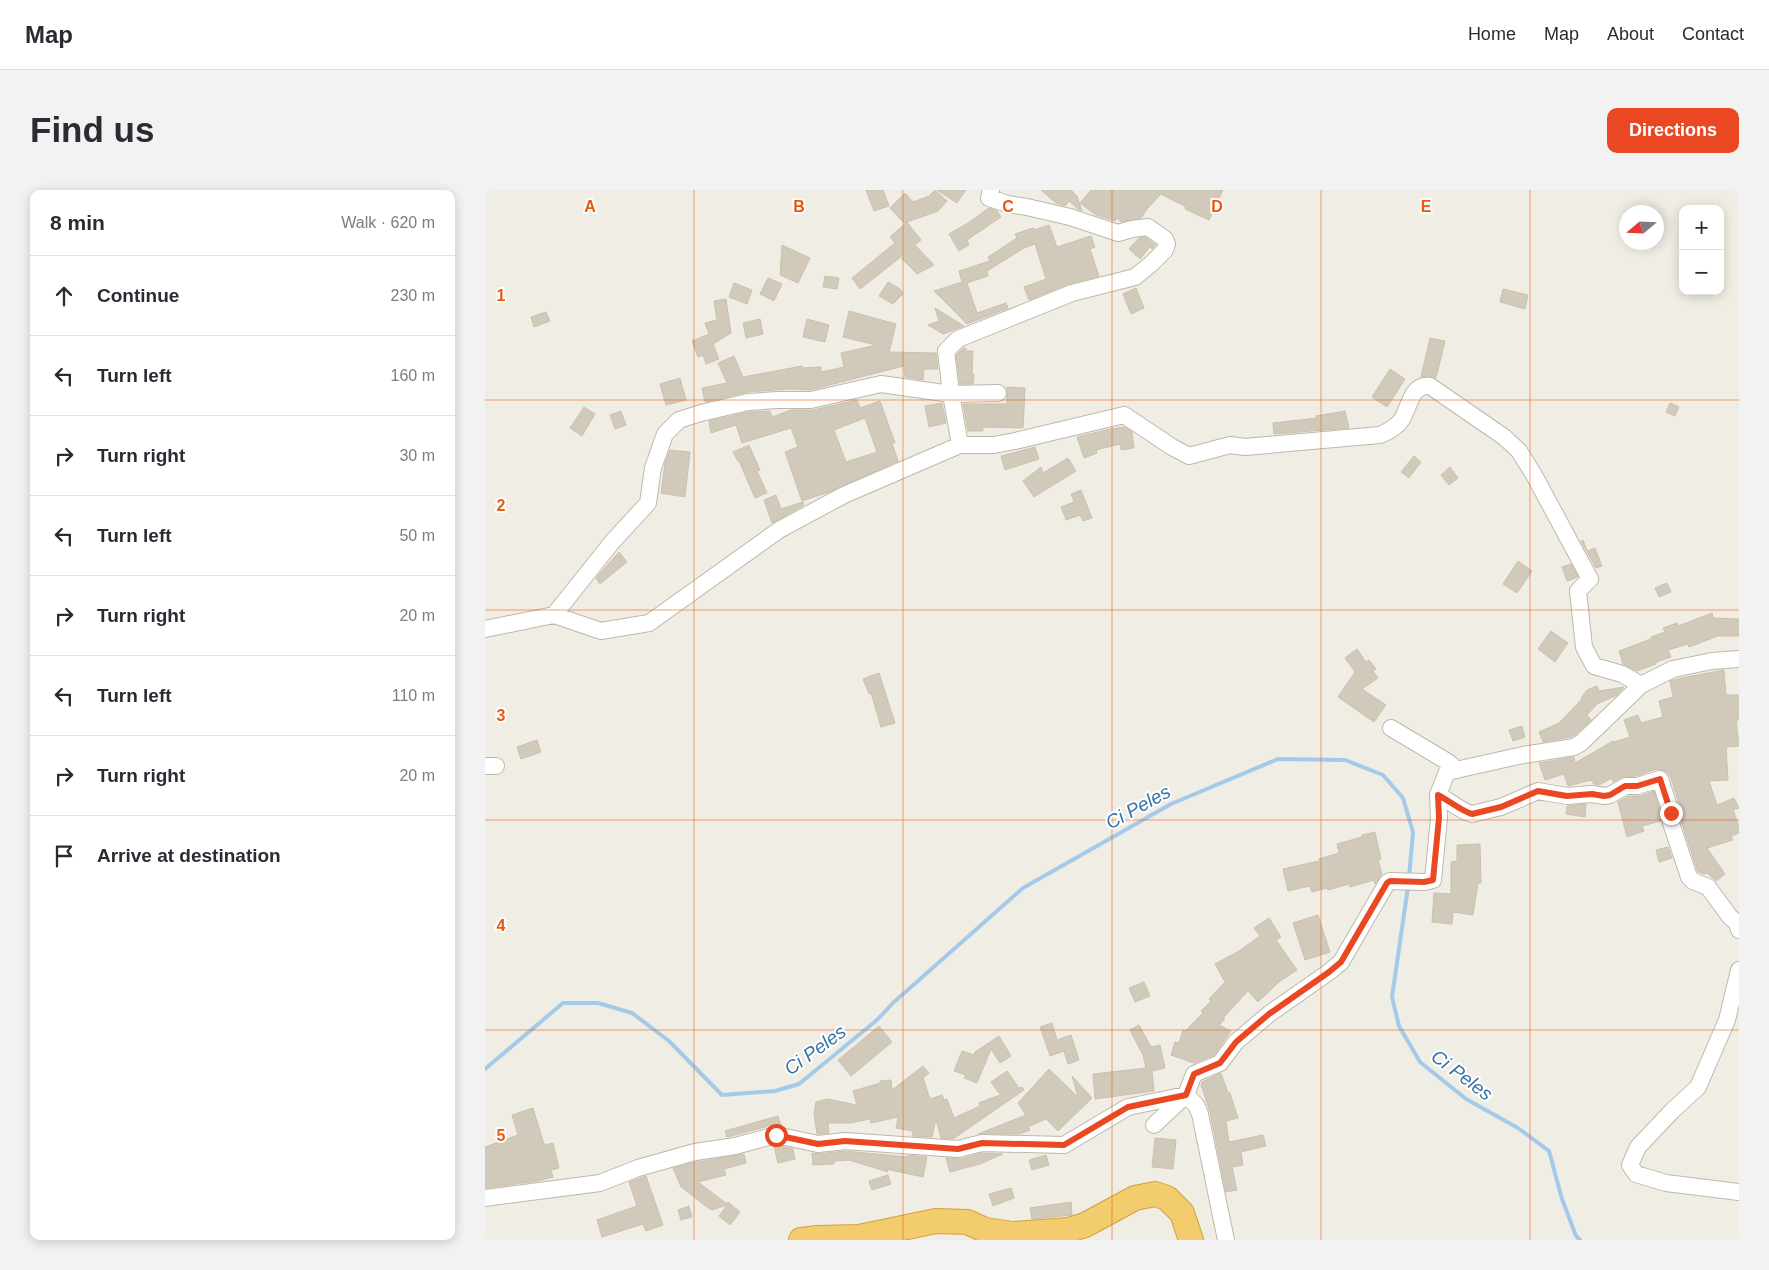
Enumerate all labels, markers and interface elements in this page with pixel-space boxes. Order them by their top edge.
text: Map [25,21,73,48]
text: Home [1468,24,1516,44]
text: Map [1544,24,1579,44]
text: About [1607,24,1654,44]
text: Contact [1682,24,1744,44]
button: Directions [1607,108,1739,153]
text: Find us [30,110,154,149]
text: A [584,198,596,215]
text: B [793,198,805,215]
text: C [1002,198,1014,215]
text: D [1211,198,1223,215]
text: E [1421,198,1432,215]
north arrow [1619,205,1664,250]
map controls [1679,205,1724,295]
button: + [1679,205,1724,250]
text: 8 min [50,211,105,234]
text: Walk · 620 m [341,214,435,231]
button: − [1679,250,1724,295]
icon: ahead [50,282,78,310]
text: Continue [97,285,179,306]
text: 230 m [391,287,435,304]
text: 1 [497,287,506,304]
icon: left [50,362,78,390]
text: Turn left [97,365,172,386]
text: 160 m [391,367,435,384]
icon: right [50,442,78,470]
text: Turn right [97,445,185,466]
text: 30 m [399,447,435,464]
text: 2 [497,497,506,514]
icon: left [50,522,78,550]
text: Turn left [97,525,172,546]
text: 50 m [399,527,435,544]
icon: right [50,602,78,630]
text: Turn right [97,605,185,626]
text: 20 m [399,607,435,624]
icon: left [50,682,78,710]
text: Turn left [97,685,172,706]
text: 110 m [392,687,435,704]
text: 3 [497,707,506,724]
icon: right [50,762,78,790]
text: Turn right [97,765,185,786]
text: 20 m [399,767,435,784]
water label: Ci Peles [1102,780,1174,833]
route end [1660,802,1683,825]
icon: arrive [50,842,78,870]
text: Arrive at destination [97,845,281,866]
text: 4 [497,917,506,934]
water label: Ci Peles [780,1020,850,1079]
water label: Ci Peles [1427,1045,1497,1105]
route start [765,1124,788,1147]
text: 5 [497,1127,506,1144]

